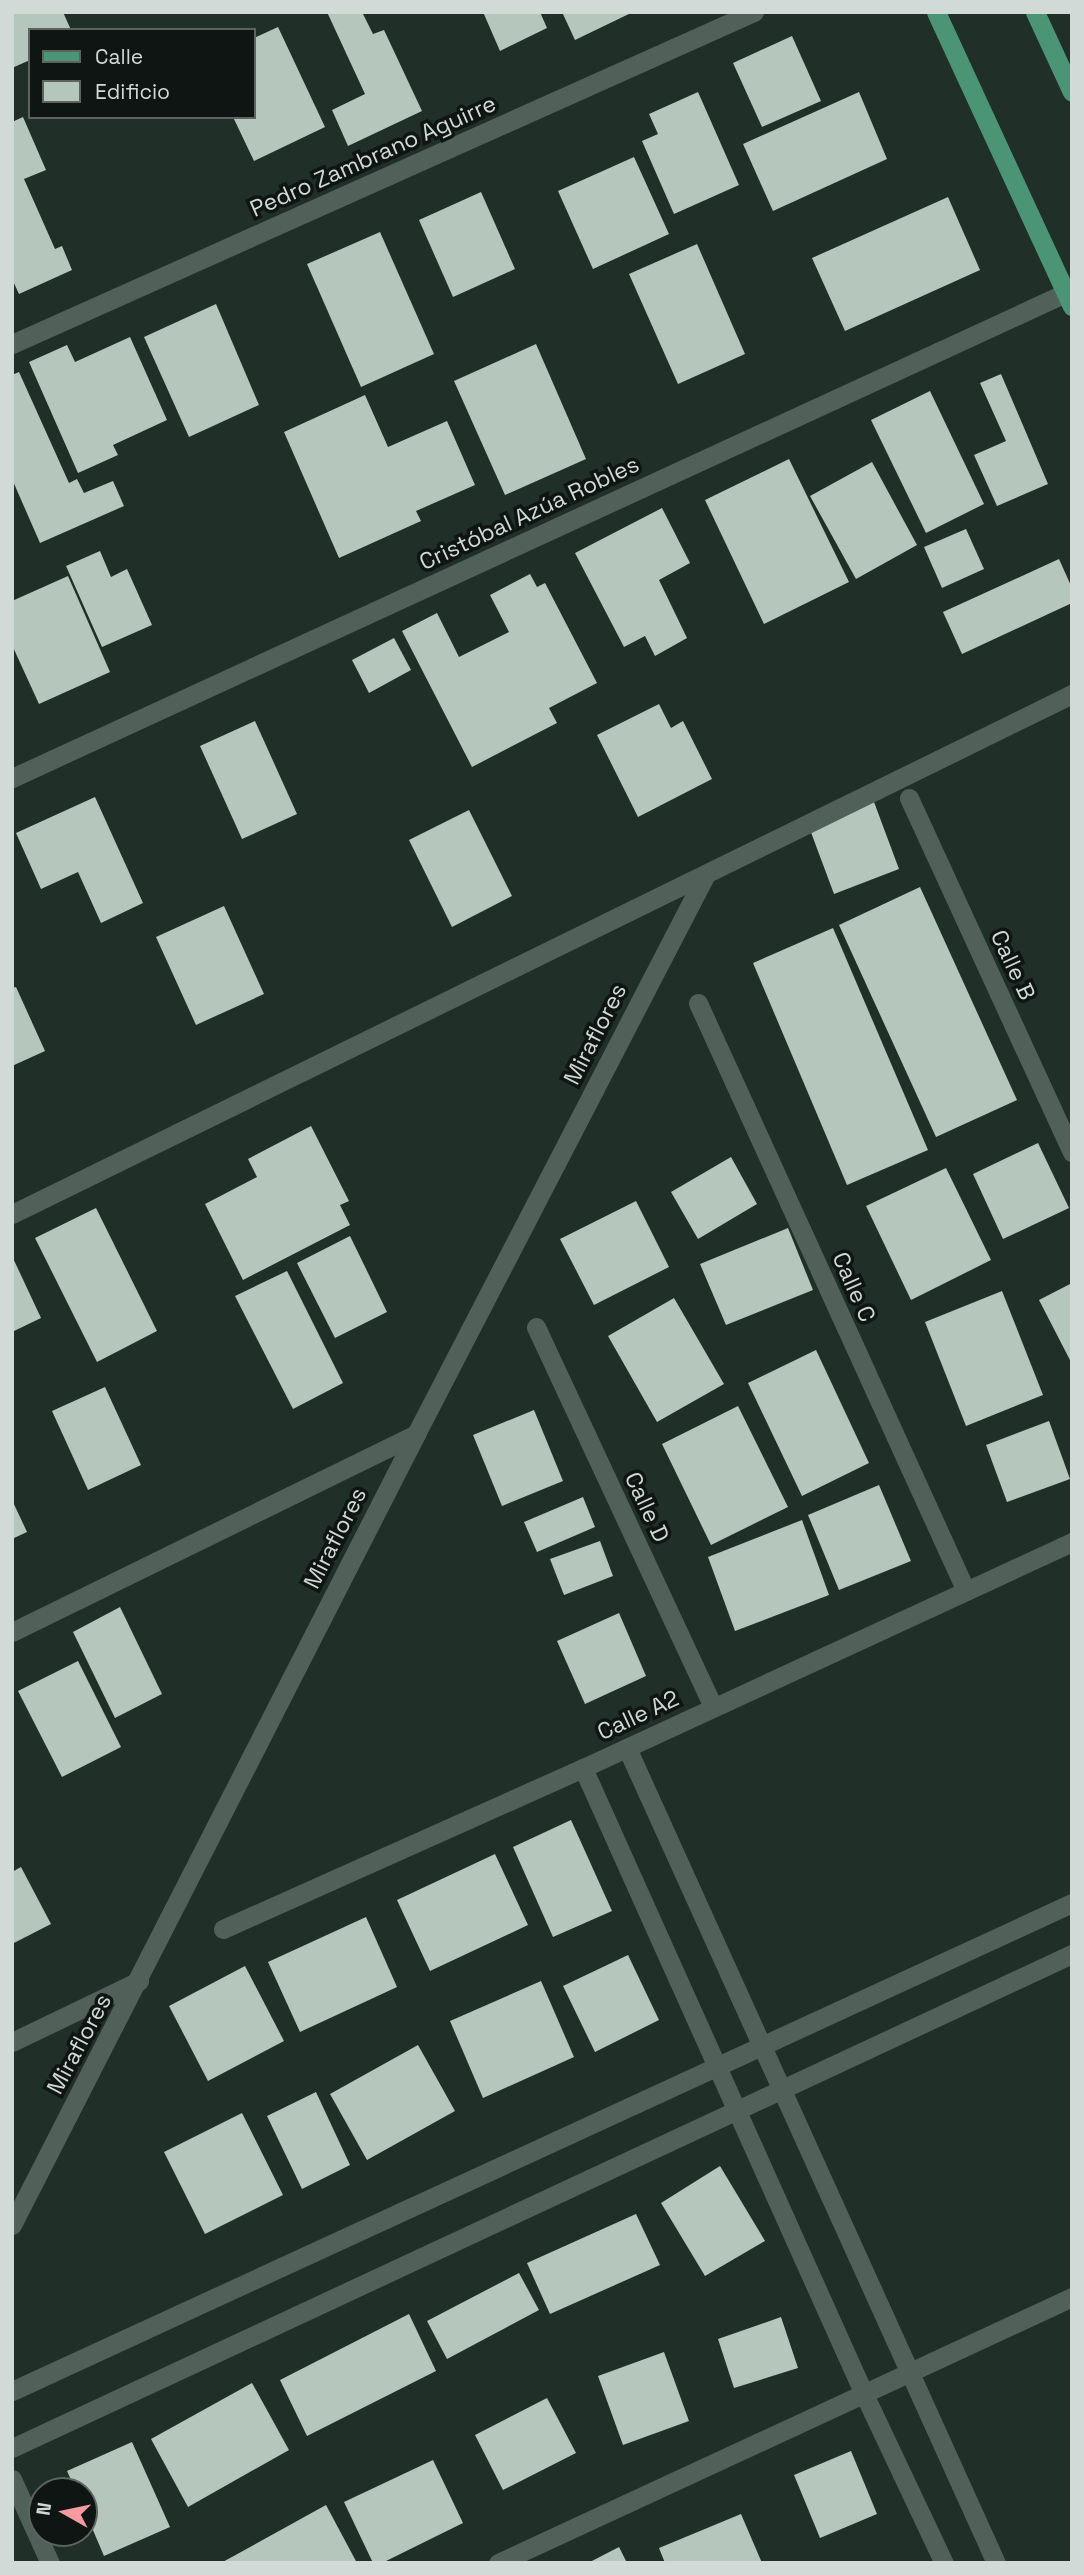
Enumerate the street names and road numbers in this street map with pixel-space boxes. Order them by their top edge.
street label: Pedro Zambrano Aguirre [246,89,500,223]
street label: Cristóbal Azúa Robles [415,450,643,576]
street label: Calle B [985,926,1041,1004]
street label: Miraflores [558,979,632,1089]
street label: Calle C [826,1248,882,1326]
street label: Calle D [619,1468,675,1546]
street label: Miraflores [298,1483,372,1593]
street label: Calle A2 [593,1684,683,1746]
street label: Miraflores [41,1989,117,2099]

